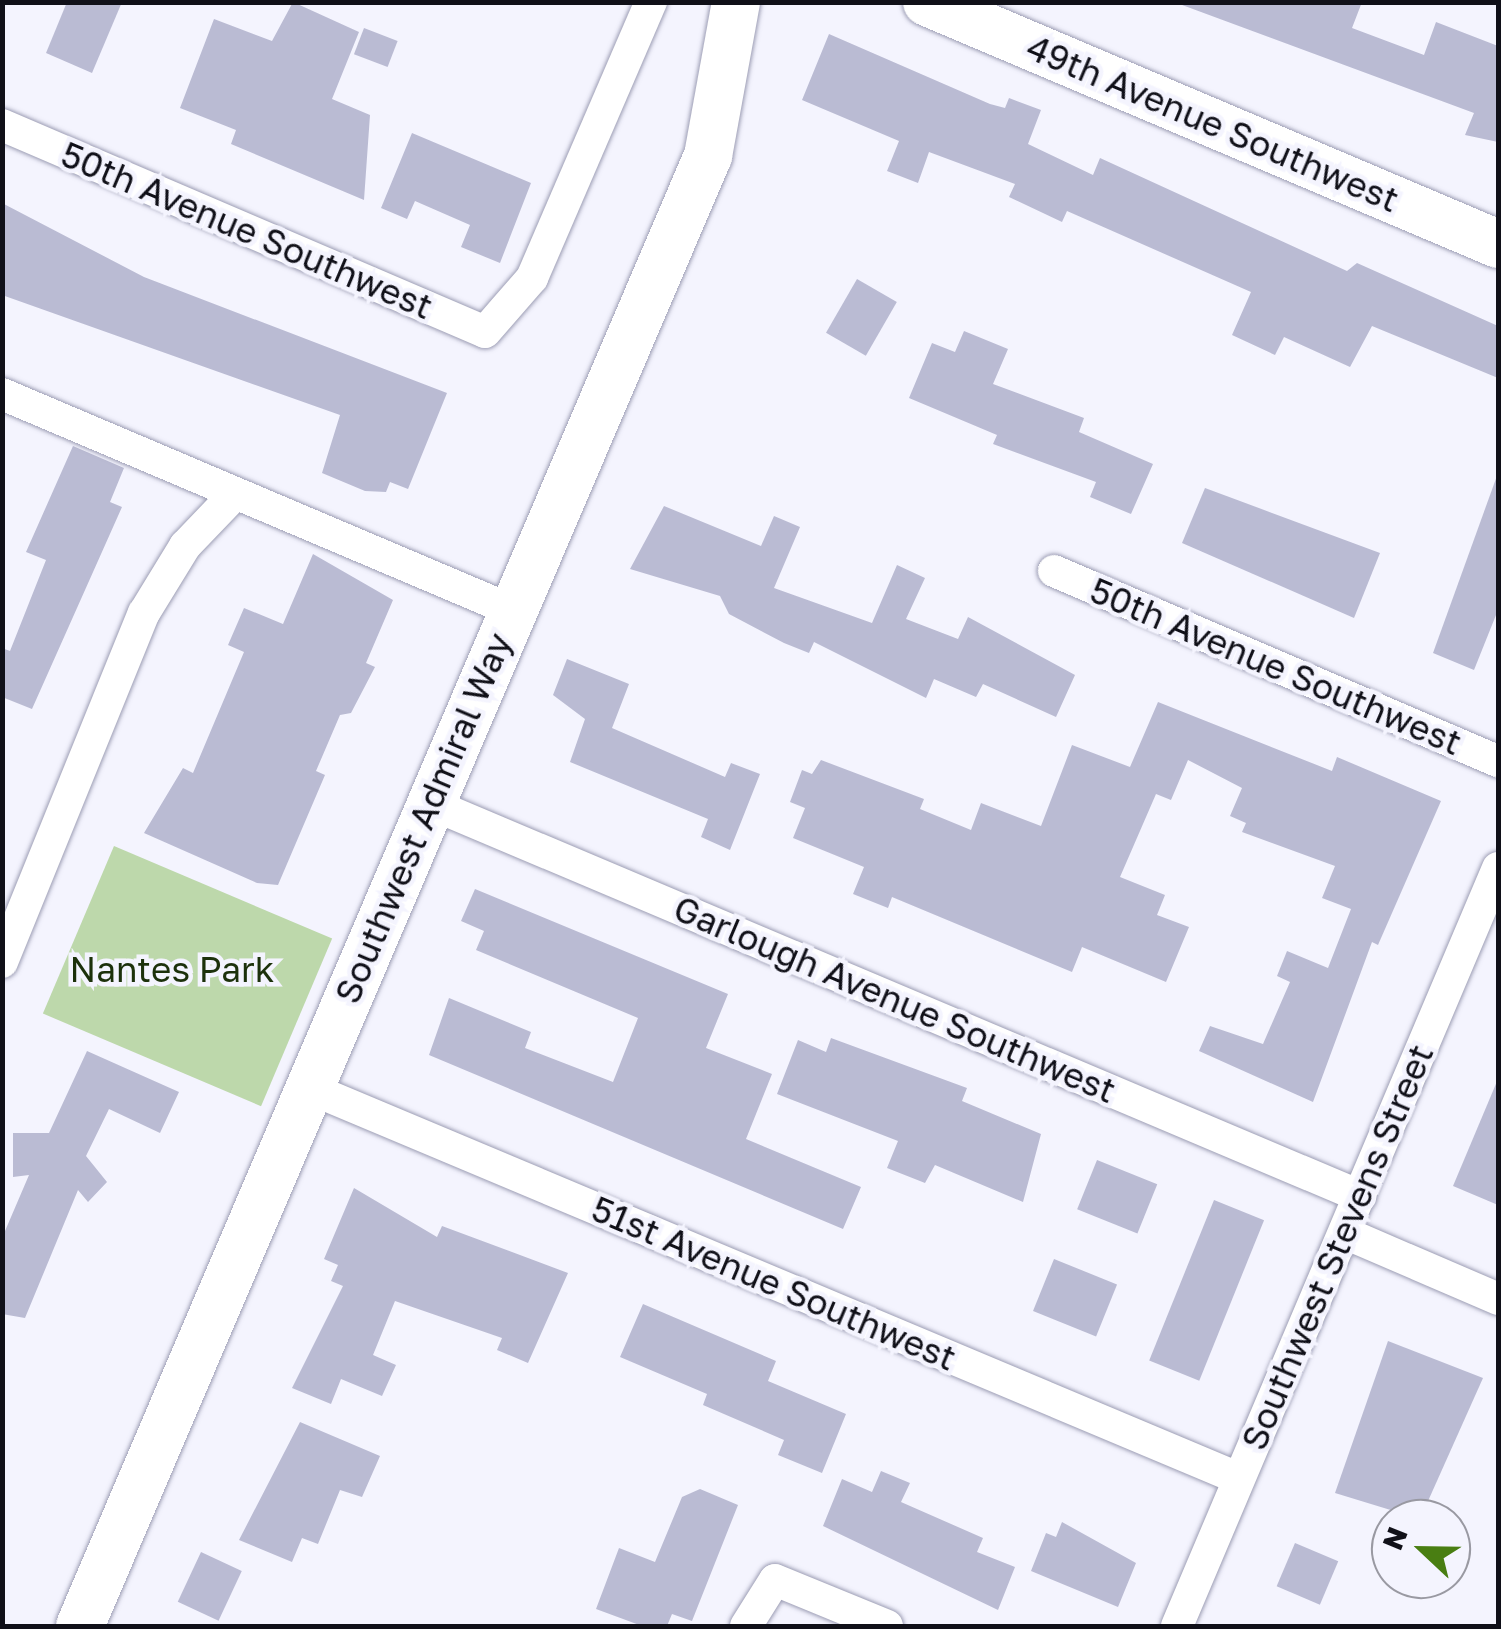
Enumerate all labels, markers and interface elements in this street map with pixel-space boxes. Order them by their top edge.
street label: 49th Avenue Southwest [1021,26,1405,220]
street label: 50th Avenue Southwest [55,133,439,327]
street label: 50th Avenue Southwest [1084,569,1468,763]
street label: Southwest Admiral Way [326,627,520,1009]
street label: Garlough Avenue Southwest [668,887,1122,1111]
park label: Nantes Park [70,948,274,990]
street label: Southwest Stevens Street [1232,1038,1442,1456]
street label: 51st Avenue Southwest [586,1187,962,1379]
north arrow [1371,1499,1471,1599]
text: N [1375,1522,1414,1554]

